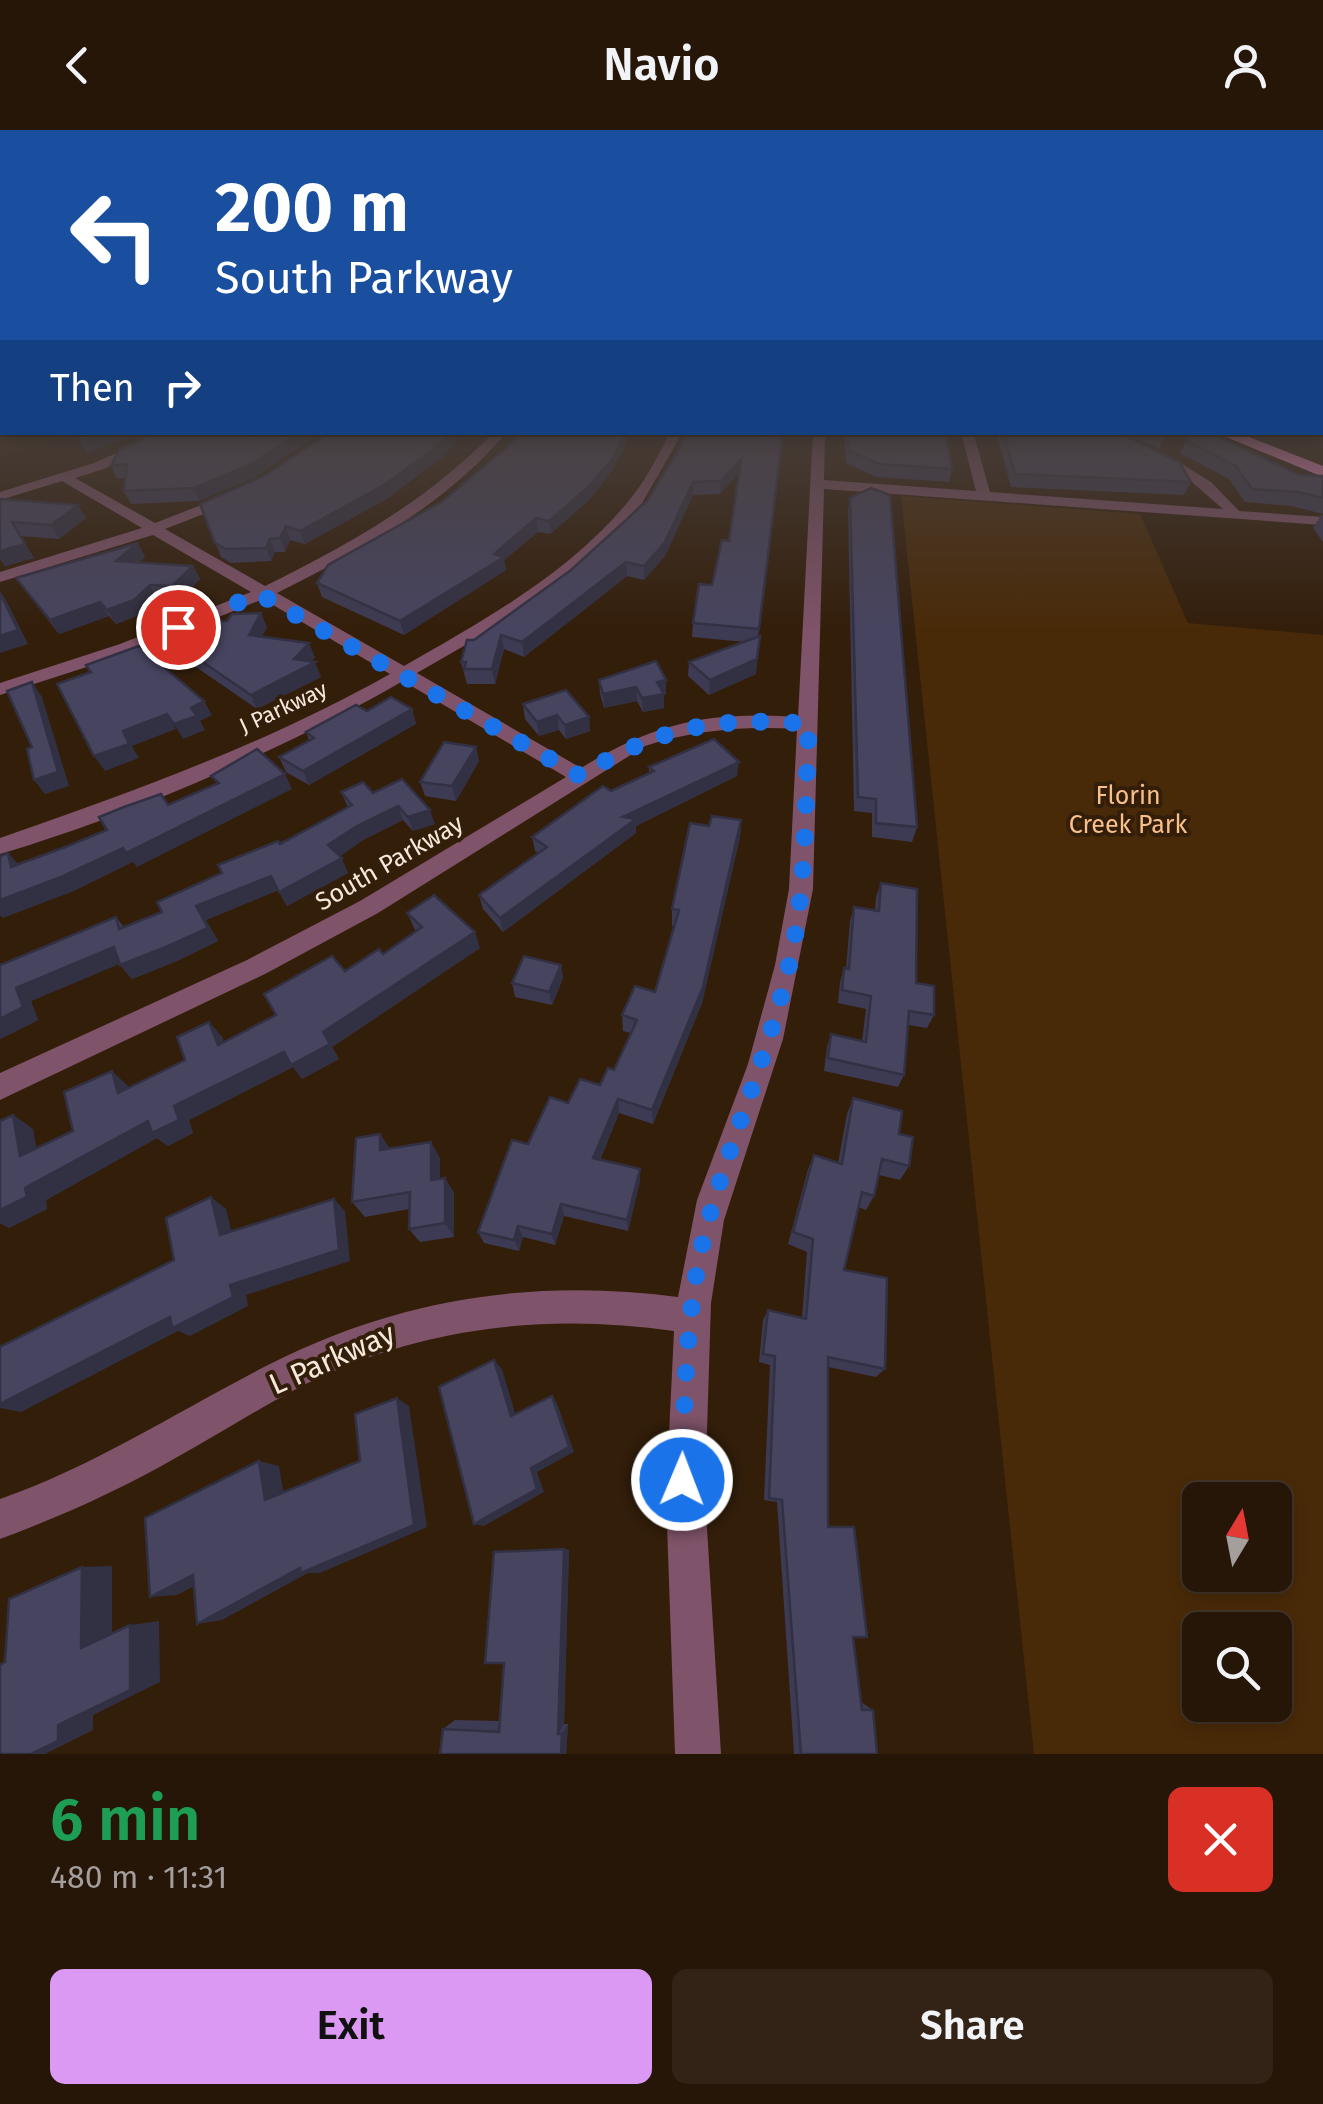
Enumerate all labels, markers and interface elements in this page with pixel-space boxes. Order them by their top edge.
icon: back [50,38,105,93]
text: Navio [604,38,719,92]
icon: person [1218,38,1273,93]
text: 200 m [215,166,409,250]
icon: left [50,170,180,300]
text: South Parkway [215,251,513,305]
icon: right [155,360,210,415]
text: Then [50,365,135,411]
pin [136,585,221,670]
icon: arrive [151,600,206,655]
street label: J Parkway [235,675,332,740]
park label: Florin Creek Park [1069,781,1187,840]
street label: South Parkway [310,808,469,917]
street label: L Parkway [264,1315,401,1403]
position arrow [630,1428,734,1532]
north arrow [1182,1482,1292,1592]
map controls [1182,1482,1292,1722]
button: search [1182,1612,1292,1722]
text: 6 min [50,1784,201,1856]
button: close [1168,1787,1273,1892]
text: 480 m · 11:31 [50,1858,227,1896]
button: Exit [50,1969,652,2084]
button: Share [672,1969,1273,2084]

